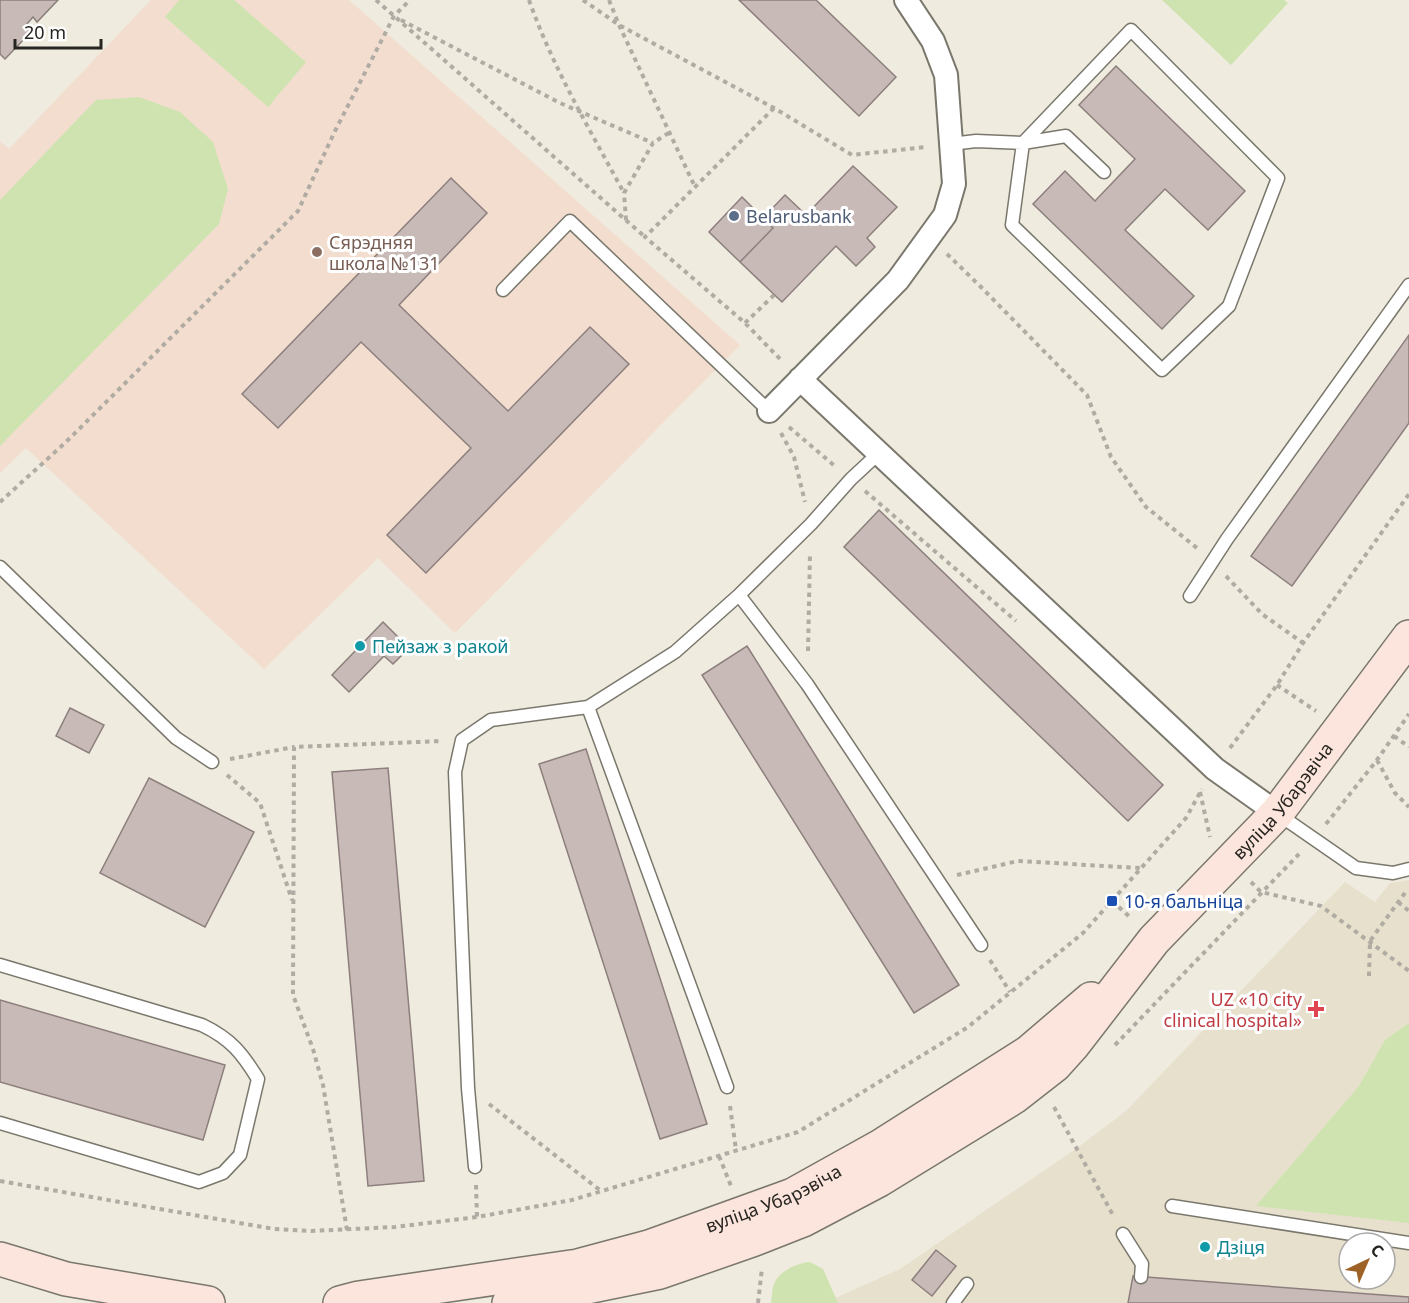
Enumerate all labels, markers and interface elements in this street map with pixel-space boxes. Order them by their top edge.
scale bar [15,12,100,50]
text: 20 m [24,20,66,44]
place label: Belarusbank [746,204,852,228]
marker: Belarusbank [727,209,741,223]
place label: Сярэдняя школа №131 [329,230,439,275]
marker: Сярэдняя школа №131 [310,245,324,259]
place label: Пейзаж з ракой [372,634,509,658]
marker: Пейзаж з ракой [353,639,367,653]
street label: вуліца Убарэвіча [1227,737,1338,864]
place label: 10-я бальніца [1124,889,1243,913]
marker: 10-я бальніца [1105,894,1119,908]
place label: UZ «10 city clinical hospital» [1163,987,1303,1032]
marker: UZ «10 city clinical hospital» [1307,1000,1325,1018]
street label: вуліца Убарэвіча [702,1159,845,1238]
north arrow [1337,1231,1397,1291]
place label: Дзіця [1217,1235,1265,1259]
text: С [1366,1239,1389,1262]
marker: Дзіця [1198,1240,1212,1254]

